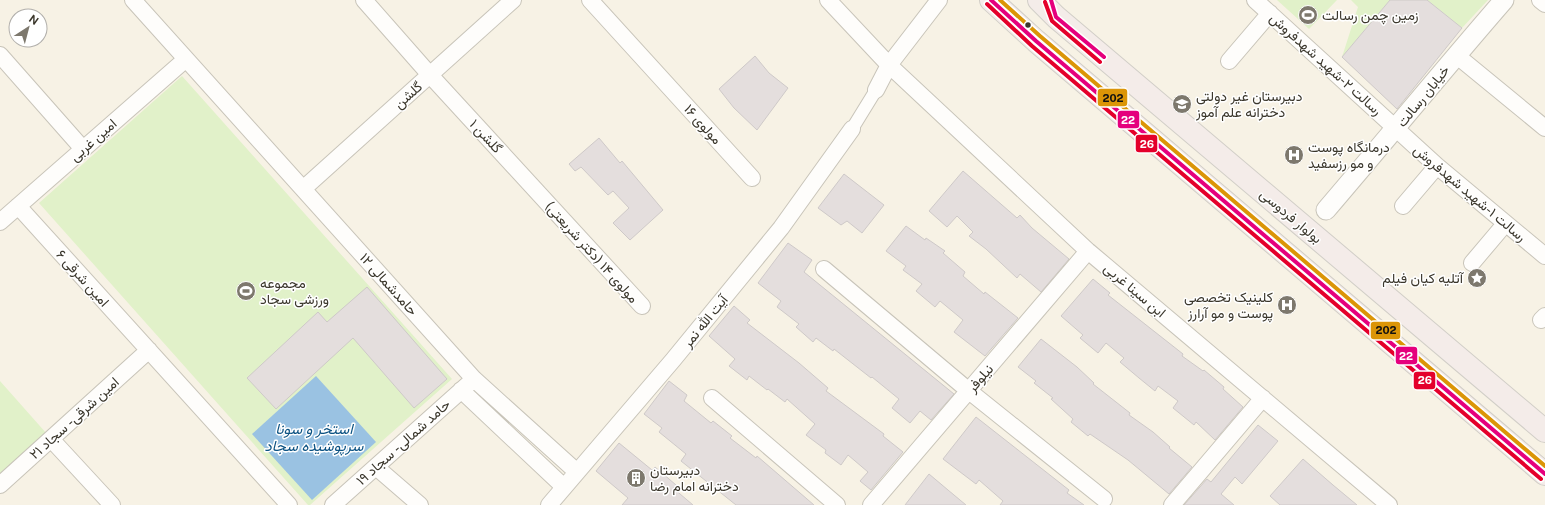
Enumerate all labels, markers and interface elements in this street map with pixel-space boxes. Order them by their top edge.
sports icon: زمین چمن رسالت [1297,4,1319,26]
place label: زمین چمن رسالت [1322,7,1419,25]
north arrow [8,8,48,48]
street label: رسالت ۲-شهید شهدفروش [1266,9,1385,119]
text: N [27,13,41,27]
unlabelled marker [1023,20,1033,30]
street label: خیابان رسالت [1393,62,1453,131]
street label: گلشن [391,78,426,113]
line badge: 202 [1097,88,1128,107]
place label: دبیرستان غیر دولتی دخترانه علم آموز [1195,88,1303,121]
text: 202 [1102,92,1124,104]
school or university icon: دبیرستان غیر دولتی دخترانه علم آموز [1171,93,1193,115]
street label: مولوی ۱۶ [680,101,725,148]
line badge: 22 [1117,110,1140,129]
text: 22 [1121,114,1135,126]
street label: امین غربی [66,115,120,165]
street label: گلشن ۱ [466,116,506,157]
line badge: 26 [1135,134,1158,153]
text: 26 [1140,138,1154,150]
place label: درمانگاه پوست و مو رزسفید [1308,139,1390,172]
street label: رسالت ۱-شهید شهدفروش [1410,141,1530,246]
hospital icon: درمانگاه پوست و مو رزسفید [1283,144,1305,166]
street label: بولوار فردوسی [1256,186,1325,247]
street label: مولوی ۱۴ (دکتر شریعتی) [542,198,642,307]
street label: امین شرقی ۶ [53,246,113,310]
street label: حامدشمالی ۱۲ [356,249,421,319]
street label: ابن سینا غربی [1100,260,1169,321]
place icon: آتلیه کیان فیلم [1466,267,1488,289]
place label: آتلیه کیان فیلم [1382,270,1465,287]
place label: مجموعه ورزشی سجاد [260,275,329,308]
sports icon: مجموعه ورزشی سجاد [235,280,257,302]
place label: کلینیک تخصصی پوست و مو آرارز [1184,289,1273,323]
street label: آیت الله نمر [678,290,733,352]
hospital icon: کلینیک تخصصی پوست و مو آرارز [1276,294,1298,316]
line badge: 202 [1370,321,1401,340]
text: 202 [1375,324,1397,336]
line badge: 22 [1395,346,1418,365]
text: 22 [1399,350,1413,362]
street label: نیلوفر [963,361,997,397]
line badge: 26 [1413,371,1436,390]
street label: امین شرقی - سجاد ۲۱ [26,374,123,463]
text: 26 [1418,374,1432,386]
street label: حامد شمالی - سجاد ۱۹ [353,396,454,489]
water label: استخر و سونا سرپوشیده سجاد [265,420,365,456]
place label: دبیرستان دخترانه امام رضا [650,462,739,495]
building icon: دبیرستان دخترانه امام رضا [625,467,647,489]

